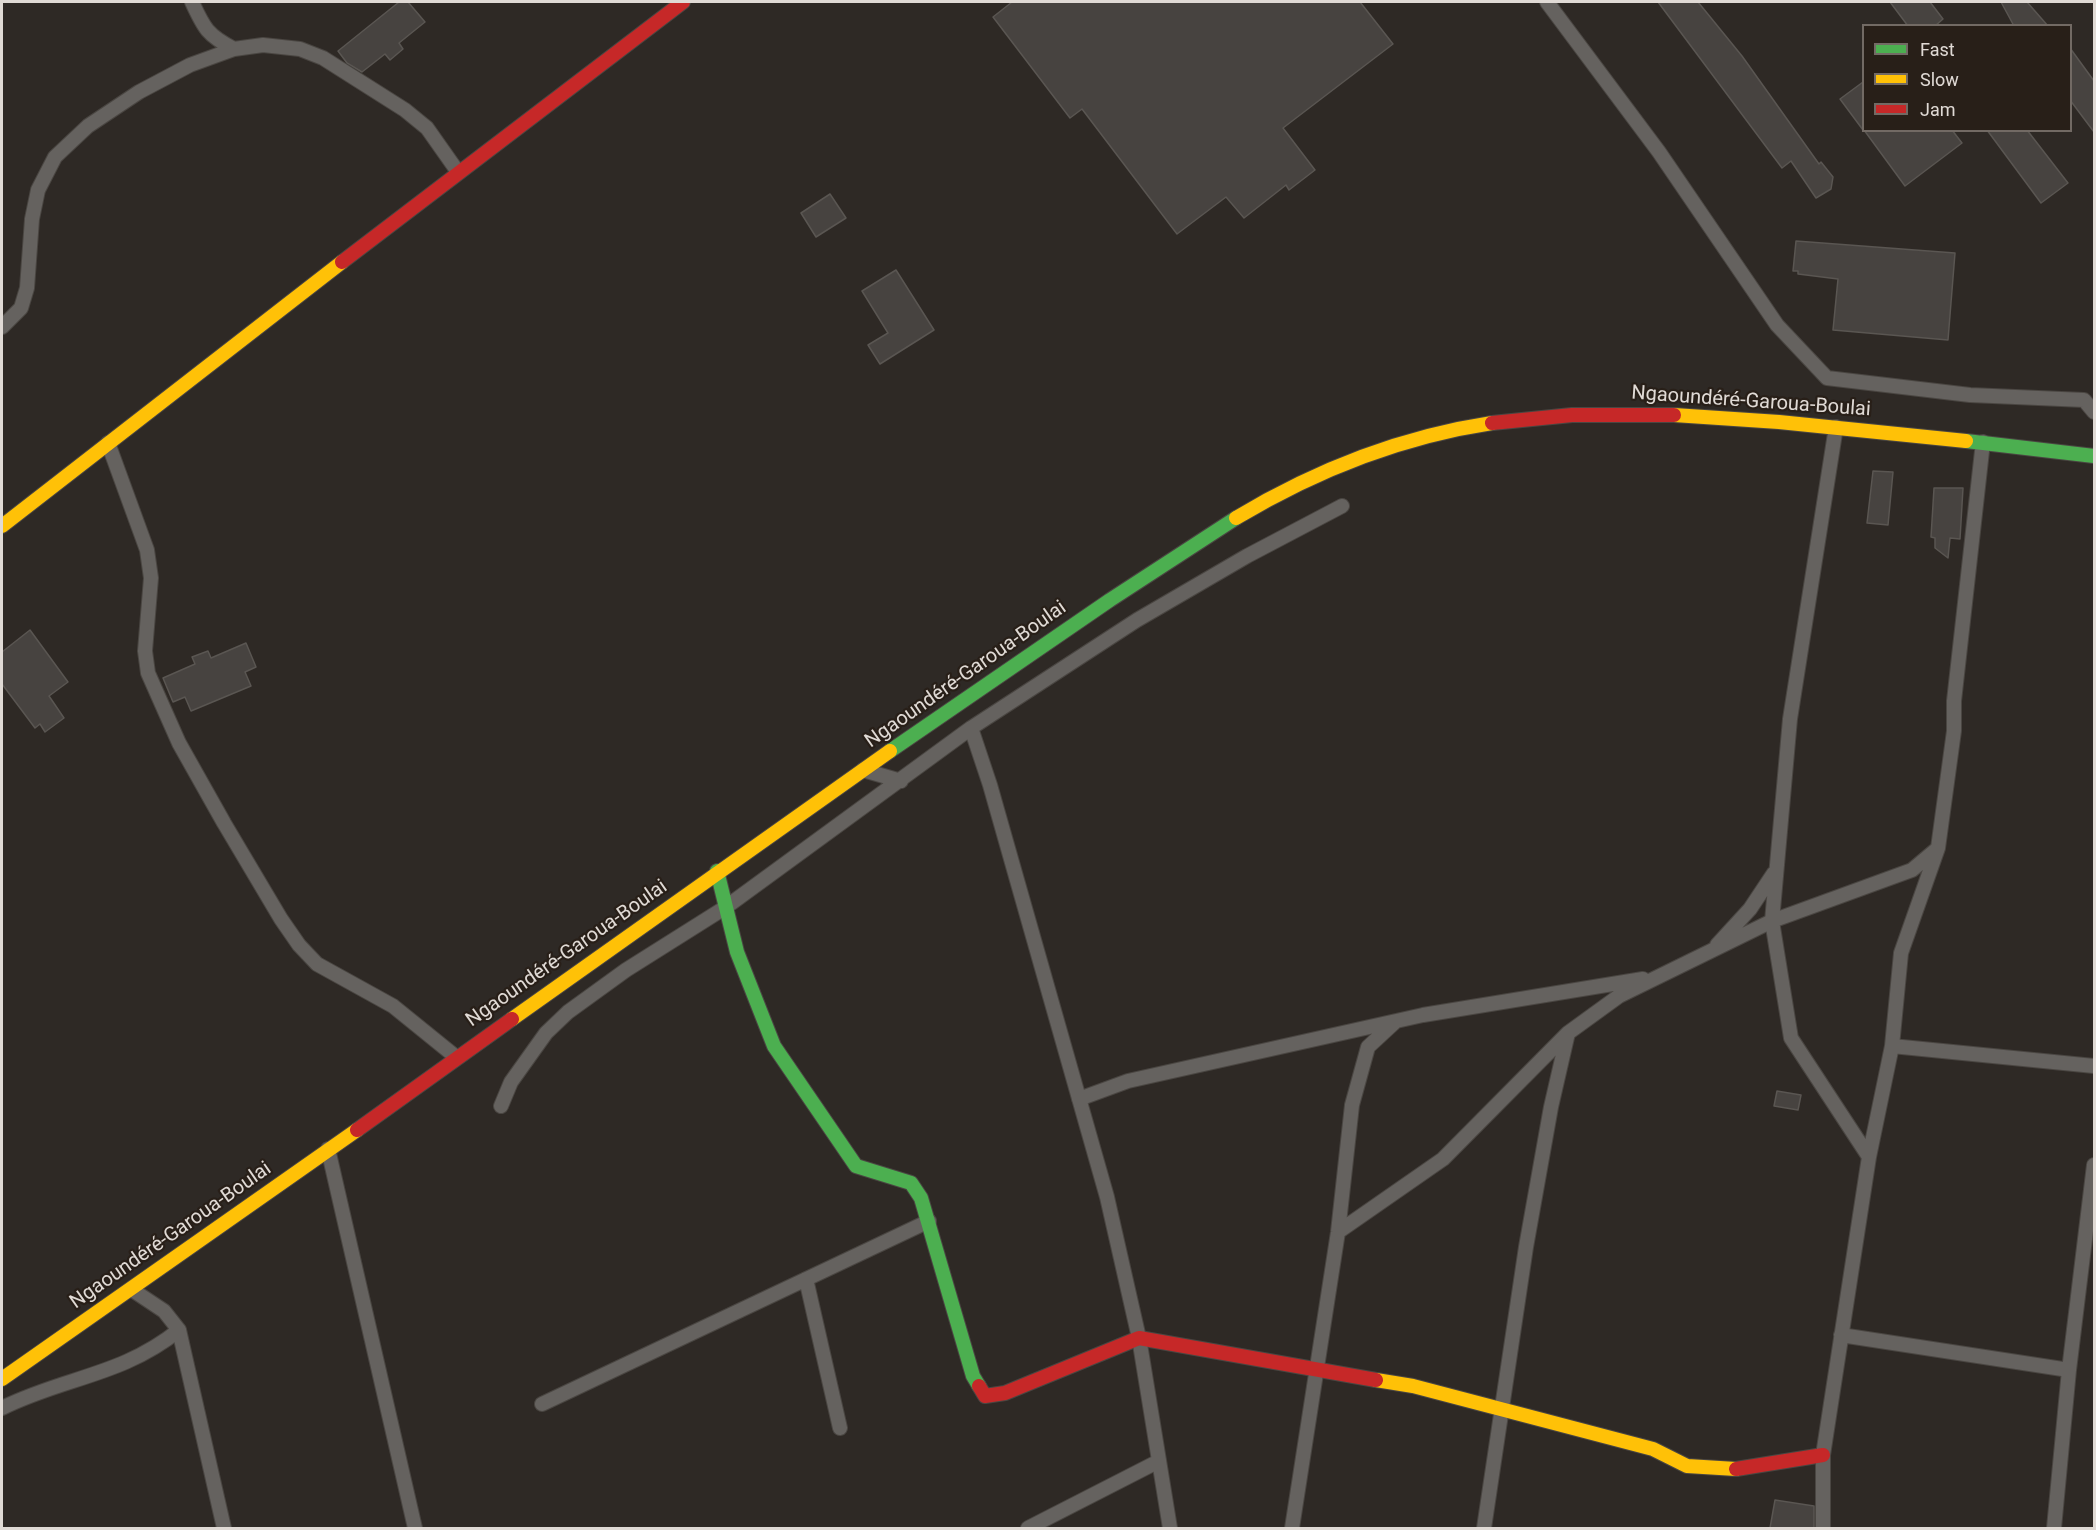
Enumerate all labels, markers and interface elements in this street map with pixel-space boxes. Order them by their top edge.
legend [1862,24,2072,132]
text: Fast [1920,39,1955,60]
text: Slow [1920,69,1959,90]
text: Jam [1920,99,1956,120]
street label: Ngaoundéré-Garoua-Boulai [1631,382,1871,422]
street label: Ngaoundéré-Garoua-Boulai [861,596,1071,754]
street label: Ngaoundéré-Garoua-Boulai [462,875,672,1033]
street label: Ngaoundéré-Garoua-Boulai [66,1157,276,1315]

